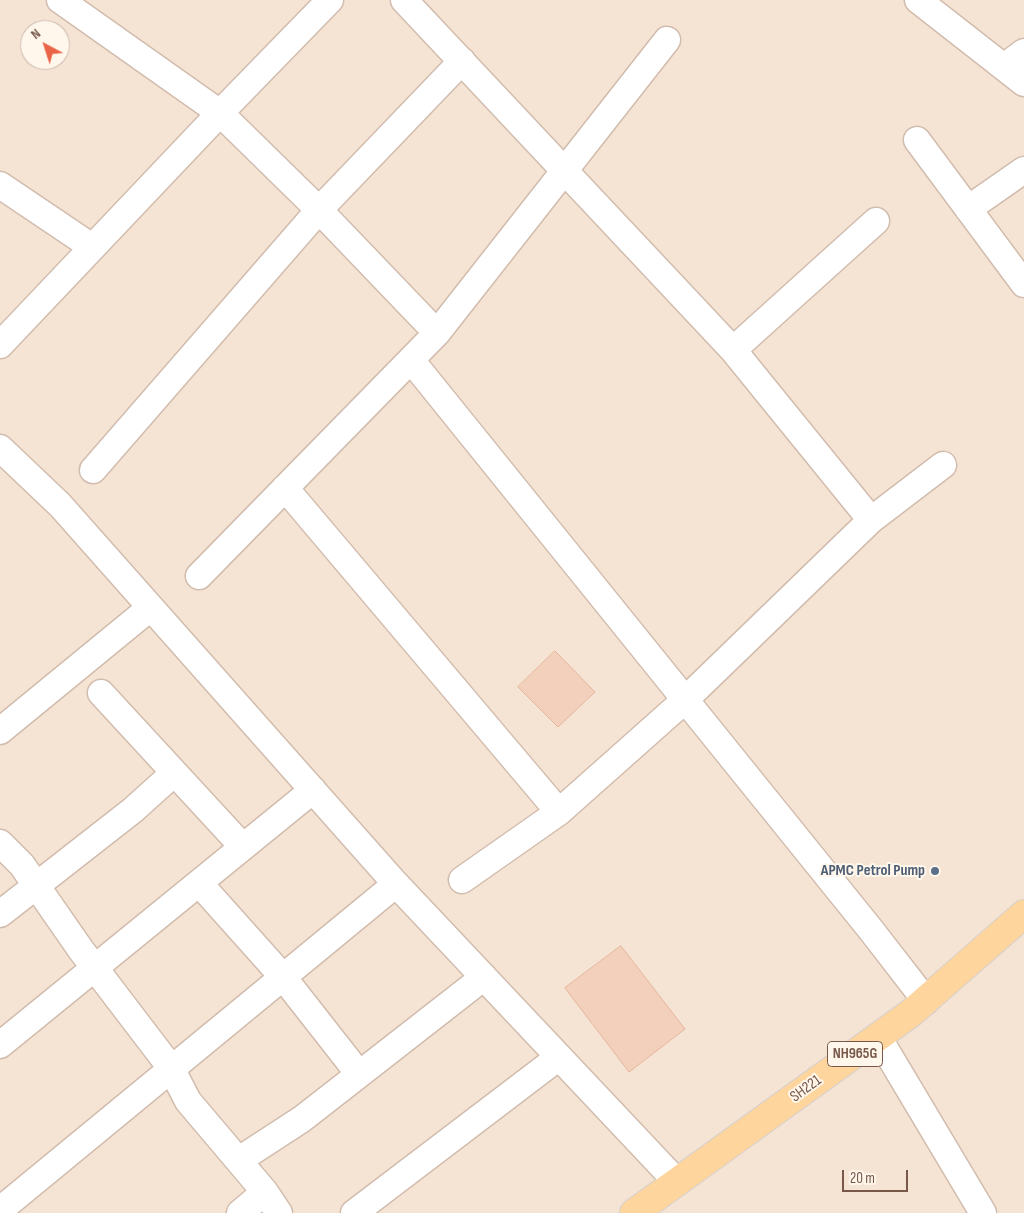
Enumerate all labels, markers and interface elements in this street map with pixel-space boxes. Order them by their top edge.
north arrow [20,20,70,70]
text: N [27,25,44,43]
place label: APMC Petrol Pump [821,861,925,881]
marker: APMC Petrol Pump [929,865,941,877]
road number: NH965G [828,1042,882,1066]
street label: SH221 [787,1071,825,1107]
scale bar [844,1160,910,1192]
text: 20 m [850,1169,875,1188]

